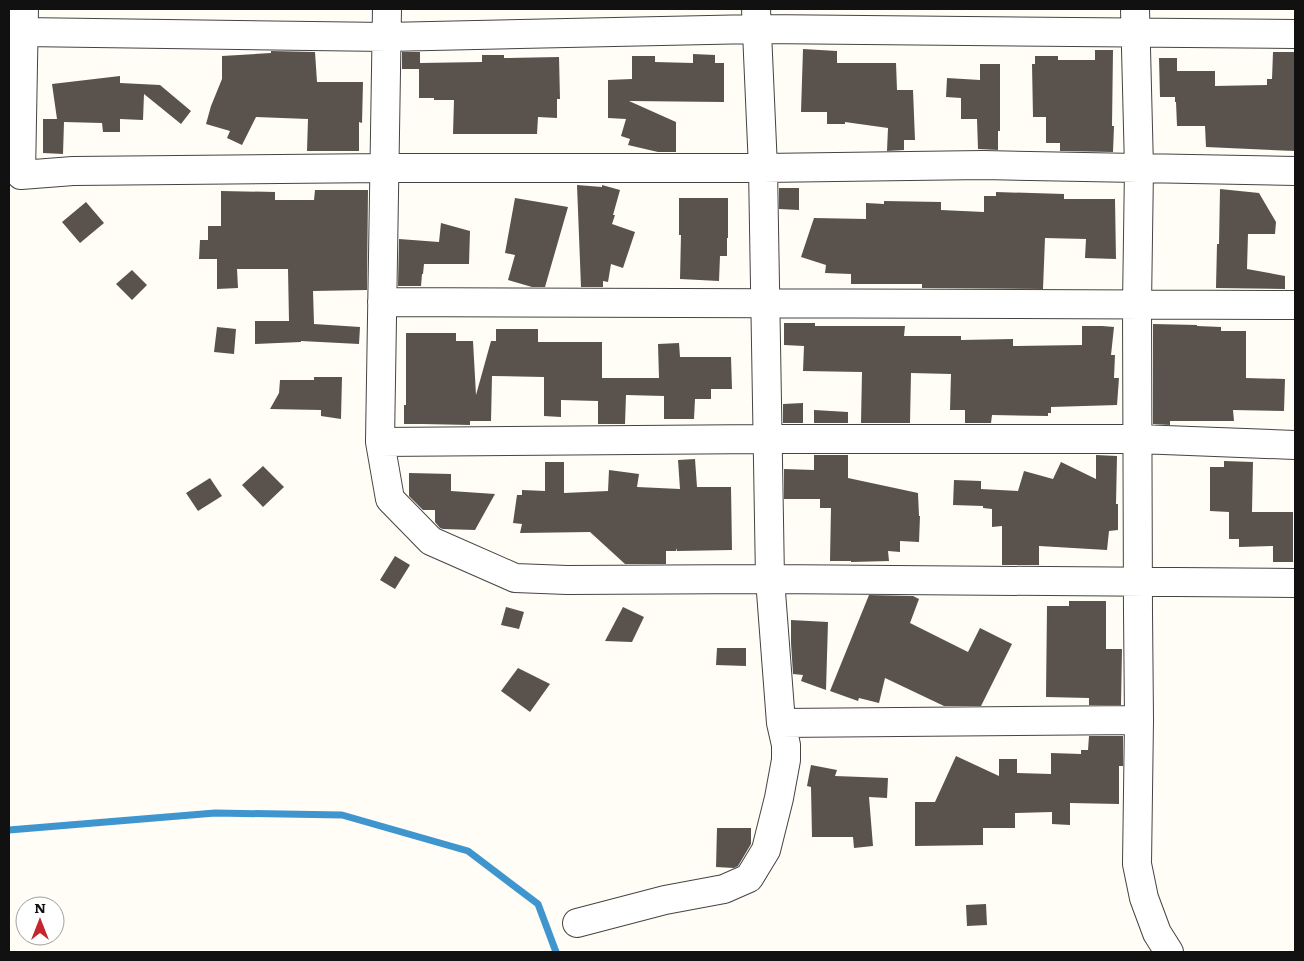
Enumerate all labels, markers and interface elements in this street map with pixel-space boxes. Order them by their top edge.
north arrow [15,896,65,946]
text: N [34,897,46,917]

